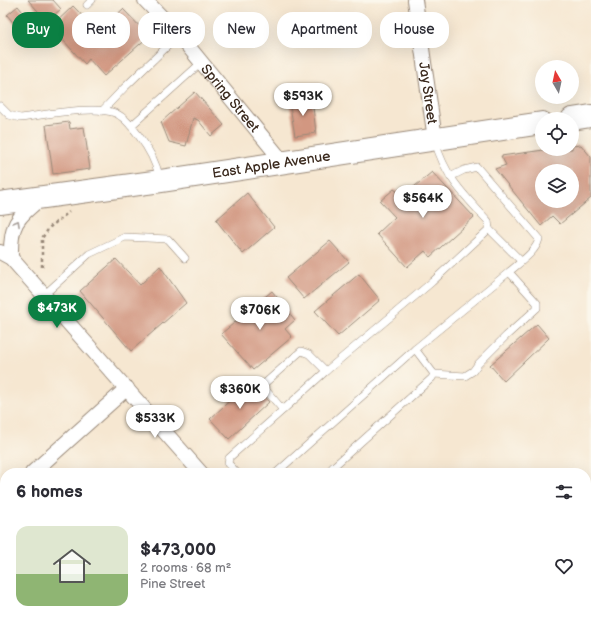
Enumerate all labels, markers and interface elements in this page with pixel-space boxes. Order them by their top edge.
chip: Buy [12,12,64,48]
chip: Rent [72,12,130,48]
chip: Filters [138,12,205,48]
chip: New [213,12,269,48]
chip: Apartment [277,12,372,48]
chip: House [380,12,449,48]
north arrow [535,60,579,104]
map controls [535,60,579,208]
street label: Spring Street [197,61,263,136]
street label: Jay Street [415,61,441,126]
pin: $593K [275,83,331,117]
text: $593K [283,88,323,104]
button: locate [535,112,579,156]
street label: East Apple Avenue [211,147,332,182]
button: layers [535,164,579,208]
pin: $564K [395,185,451,219]
text: $564K [403,190,443,206]
one-way arrow [12,220,19,227]
pin: $473K [29,295,85,329]
pin: $706K [232,297,288,331]
text: $473K [37,300,77,316]
text: $706K [240,302,280,318]
pin: $360K [212,376,268,410]
text: $360K [220,381,260,397]
pin: $533K [127,405,183,439]
text: $533K [135,410,175,426]
icon: filters [553,481,575,503]
text: 6 homes [16,482,83,502]
text: $473,000 [140,540,216,560]
icon: home [48,542,96,590]
icon: heart [553,555,575,577]
text: 2 rooms · 68 m² [140,560,231,576]
text: Pine Street [140,576,205,592]

